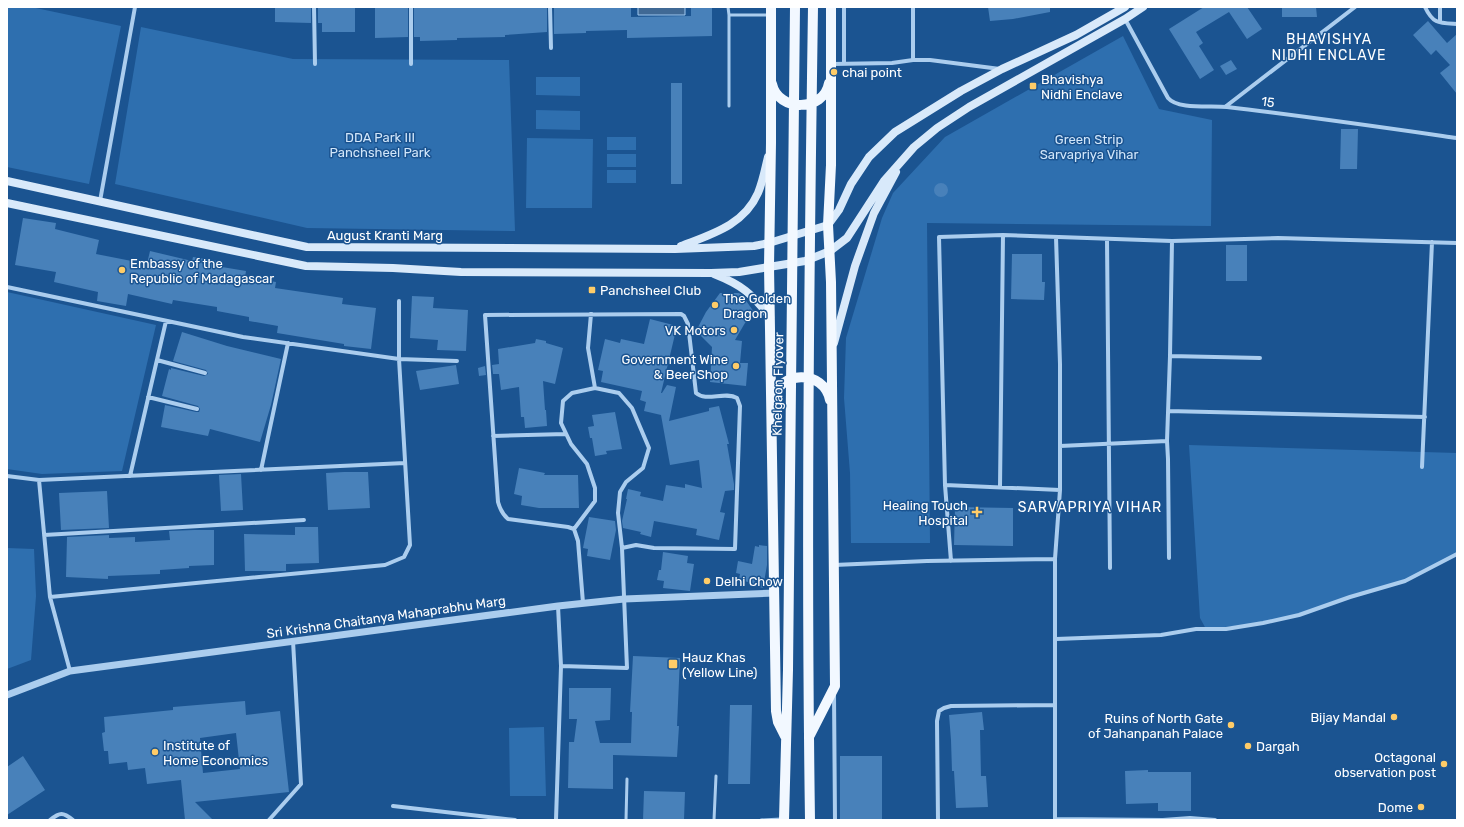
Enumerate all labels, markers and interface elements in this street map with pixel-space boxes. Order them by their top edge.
district label: BHAVISHYA NIDHI ENCLAVE [1271,31,1387,64]
place label: chai point [842,65,902,80]
marker: chai point [829,67,839,77]
place label: Bhavishya Nidhi Enclave [1041,72,1123,102]
marker: Bhavishya Nidhi Enclave [1028,81,1038,91]
street label: 15 [1260,94,1276,110]
park label: DDA Park III Panchsheel Park [330,130,431,160]
park label: Green Strip Sarvapriya Vihar [1040,132,1138,162]
street label: August Kranti Marg [327,228,443,244]
place label: Embassy of the Republic of Madagascar [130,256,274,287]
marker: Embassy of the Republic of Madagascar [117,265,127,275]
place label: Panchsheel Club [600,283,701,298]
marker: Panchsheel Club [587,285,597,295]
place label: The Golden Dragon [723,291,791,322]
marker: The Golden Dragon [710,300,720,310]
place label: VK Motors [665,323,726,338]
marker: VK Motors [729,325,739,335]
street label: Khelgaon Flyover [770,332,787,436]
place label: Government Wine & Beer Shop [621,352,728,382]
marker: Government Wine & Beer Shop [731,361,741,371]
place label: Healing Touch Hospital [883,498,968,528]
district label: SARVAPRIYA VIHAR [1018,499,1162,516]
marker: Healing Touch Hospital [971,506,983,518]
place label: Delhi Chow [715,574,783,589]
marker: Delhi Chow [702,576,712,586]
street label: Sri Krishna Chaitanya Mahaprabhu Marg [266,593,507,642]
place label: Hauz Khas (Yellow Line) [682,650,757,680]
marker: Hauz Khas (Yellow Line) [667,658,679,670]
place label: Bijay Mandal [1310,710,1386,725]
place label: Ruins of North Gate of Jahanpanah Palace [1088,711,1223,741]
marker: Bijay Mandal [1389,712,1399,722]
marker: Ruins of North Gate of Jahanpanah Palace [1226,720,1236,730]
place label: Institute of Home Economics [163,738,268,768]
place label: Dargah [1256,739,1300,755]
marker: Dargah [1243,741,1253,751]
marker: Institute of Home Economics [150,747,160,757]
place label: Octagonal observation post [1334,750,1436,780]
marker: Octagonal observation post [1439,759,1449,769]
place label: Dome [1378,800,1413,815]
marker: Dome [1416,802,1426,812]

